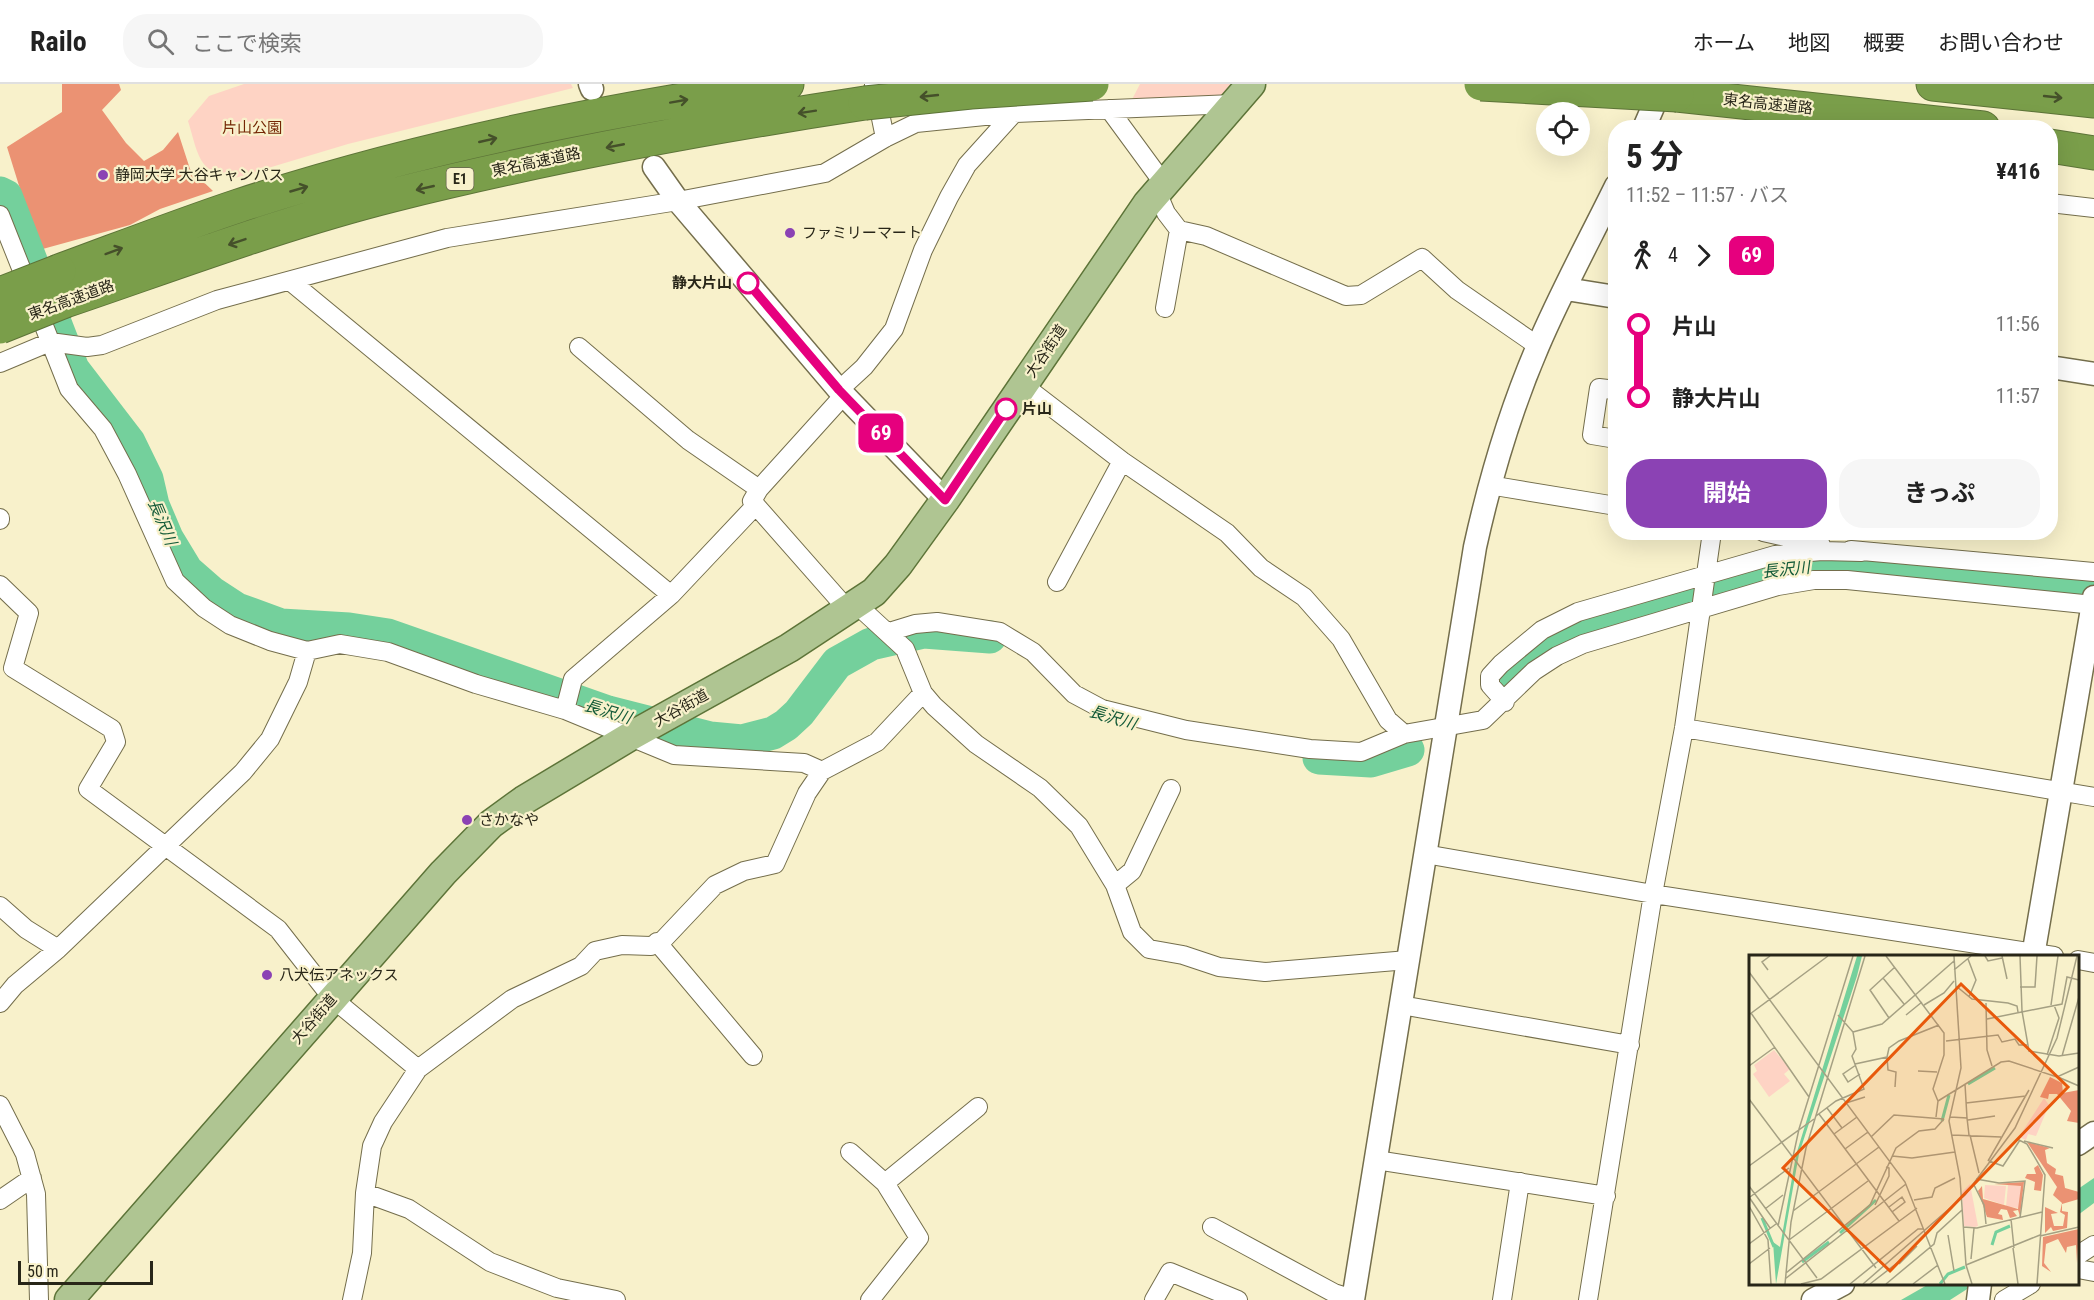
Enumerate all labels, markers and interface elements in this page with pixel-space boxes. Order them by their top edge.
search box [123,14,543,68]
text: Railo [30,25,87,58]
icon: search [144,25,177,58]
text: ここで検索 [192,31,302,56]
text: ホーム [1693,31,1755,55]
text: 地図 [1788,31,1830,55]
text: 概要 [1863,31,1905,55]
text: お問い合わせ [1938,31,2064,55]
street label: 東名高速道路 [1722,90,1814,118]
one-way arrow [919,91,939,102]
one-way arrow [2043,91,2063,102]
one-way arrow [668,95,688,106]
map controls [1536,102,1590,156]
button: locate [1536,102,1590,156]
one-way arrow [798,107,818,118]
park label: 片山公園 [222,119,282,137]
one-way arrow [478,133,497,145]
text: 5 分 [1626,137,1683,176]
one-way arrow [606,141,626,152]
street label: 東名高速道路 [490,144,582,180]
text: ¥416 [1996,159,2040,184]
place label: 静岡大学 大谷キャンパス [115,166,283,184]
marker: 静岡大学 大谷キャンパス [96,168,110,182]
road number: E1 [446,168,474,190]
one-way arrow [289,182,308,194]
one-way arrow [415,182,434,194]
text: 11:52 – 11:57 · バス [1626,183,1789,207]
place label: ファミリーマート [802,224,922,242]
marker: ファミリーマート [783,226,797,240]
one-way arrow [228,237,247,248]
icon: walk [1626,239,1659,272]
icon: forward [1687,239,1720,272]
text: 4 [1668,243,1678,267]
text: 69 [1741,243,1762,267]
one-way arrow [105,245,123,256]
marker: 静大片山 [737,272,759,294]
place label: 静大片山 [672,274,732,292]
street label: 東名高速道路 [26,276,116,324]
text: 11:56 [1996,312,2040,336]
text: 片山 [1672,314,1716,339]
street label: 大谷街道 [1022,321,1070,381]
text: 11:57 [1996,384,2040,408]
text: 静大片山 [1672,386,1760,411]
marker: 片山 [995,398,1017,420]
place label: 片山 [1022,400,1052,418]
line badge: 69 [854,414,908,452]
text: 69 [870,421,892,445]
button: 開始 [1626,459,1827,528]
button: きっぷ [1839,459,2040,528]
water label: 長沢川 [144,496,181,550]
water label: 長沢川 [1761,557,1813,581]
street label: 大谷街道 [650,686,712,730]
water label: 長沢川 [582,695,635,728]
water label: 長沢川 [1087,701,1140,734]
place label: さかなや [479,811,539,829]
marker: さかなや [460,813,474,827]
inset map [1749,955,2079,1285]
place label: 八犬伝アネックス [279,966,399,984]
marker: 八犬伝アネックス [260,968,274,982]
street label: 大谷街道 [288,990,340,1048]
scale bar [18,1258,153,1286]
text: 50 m [27,1262,59,1281]

